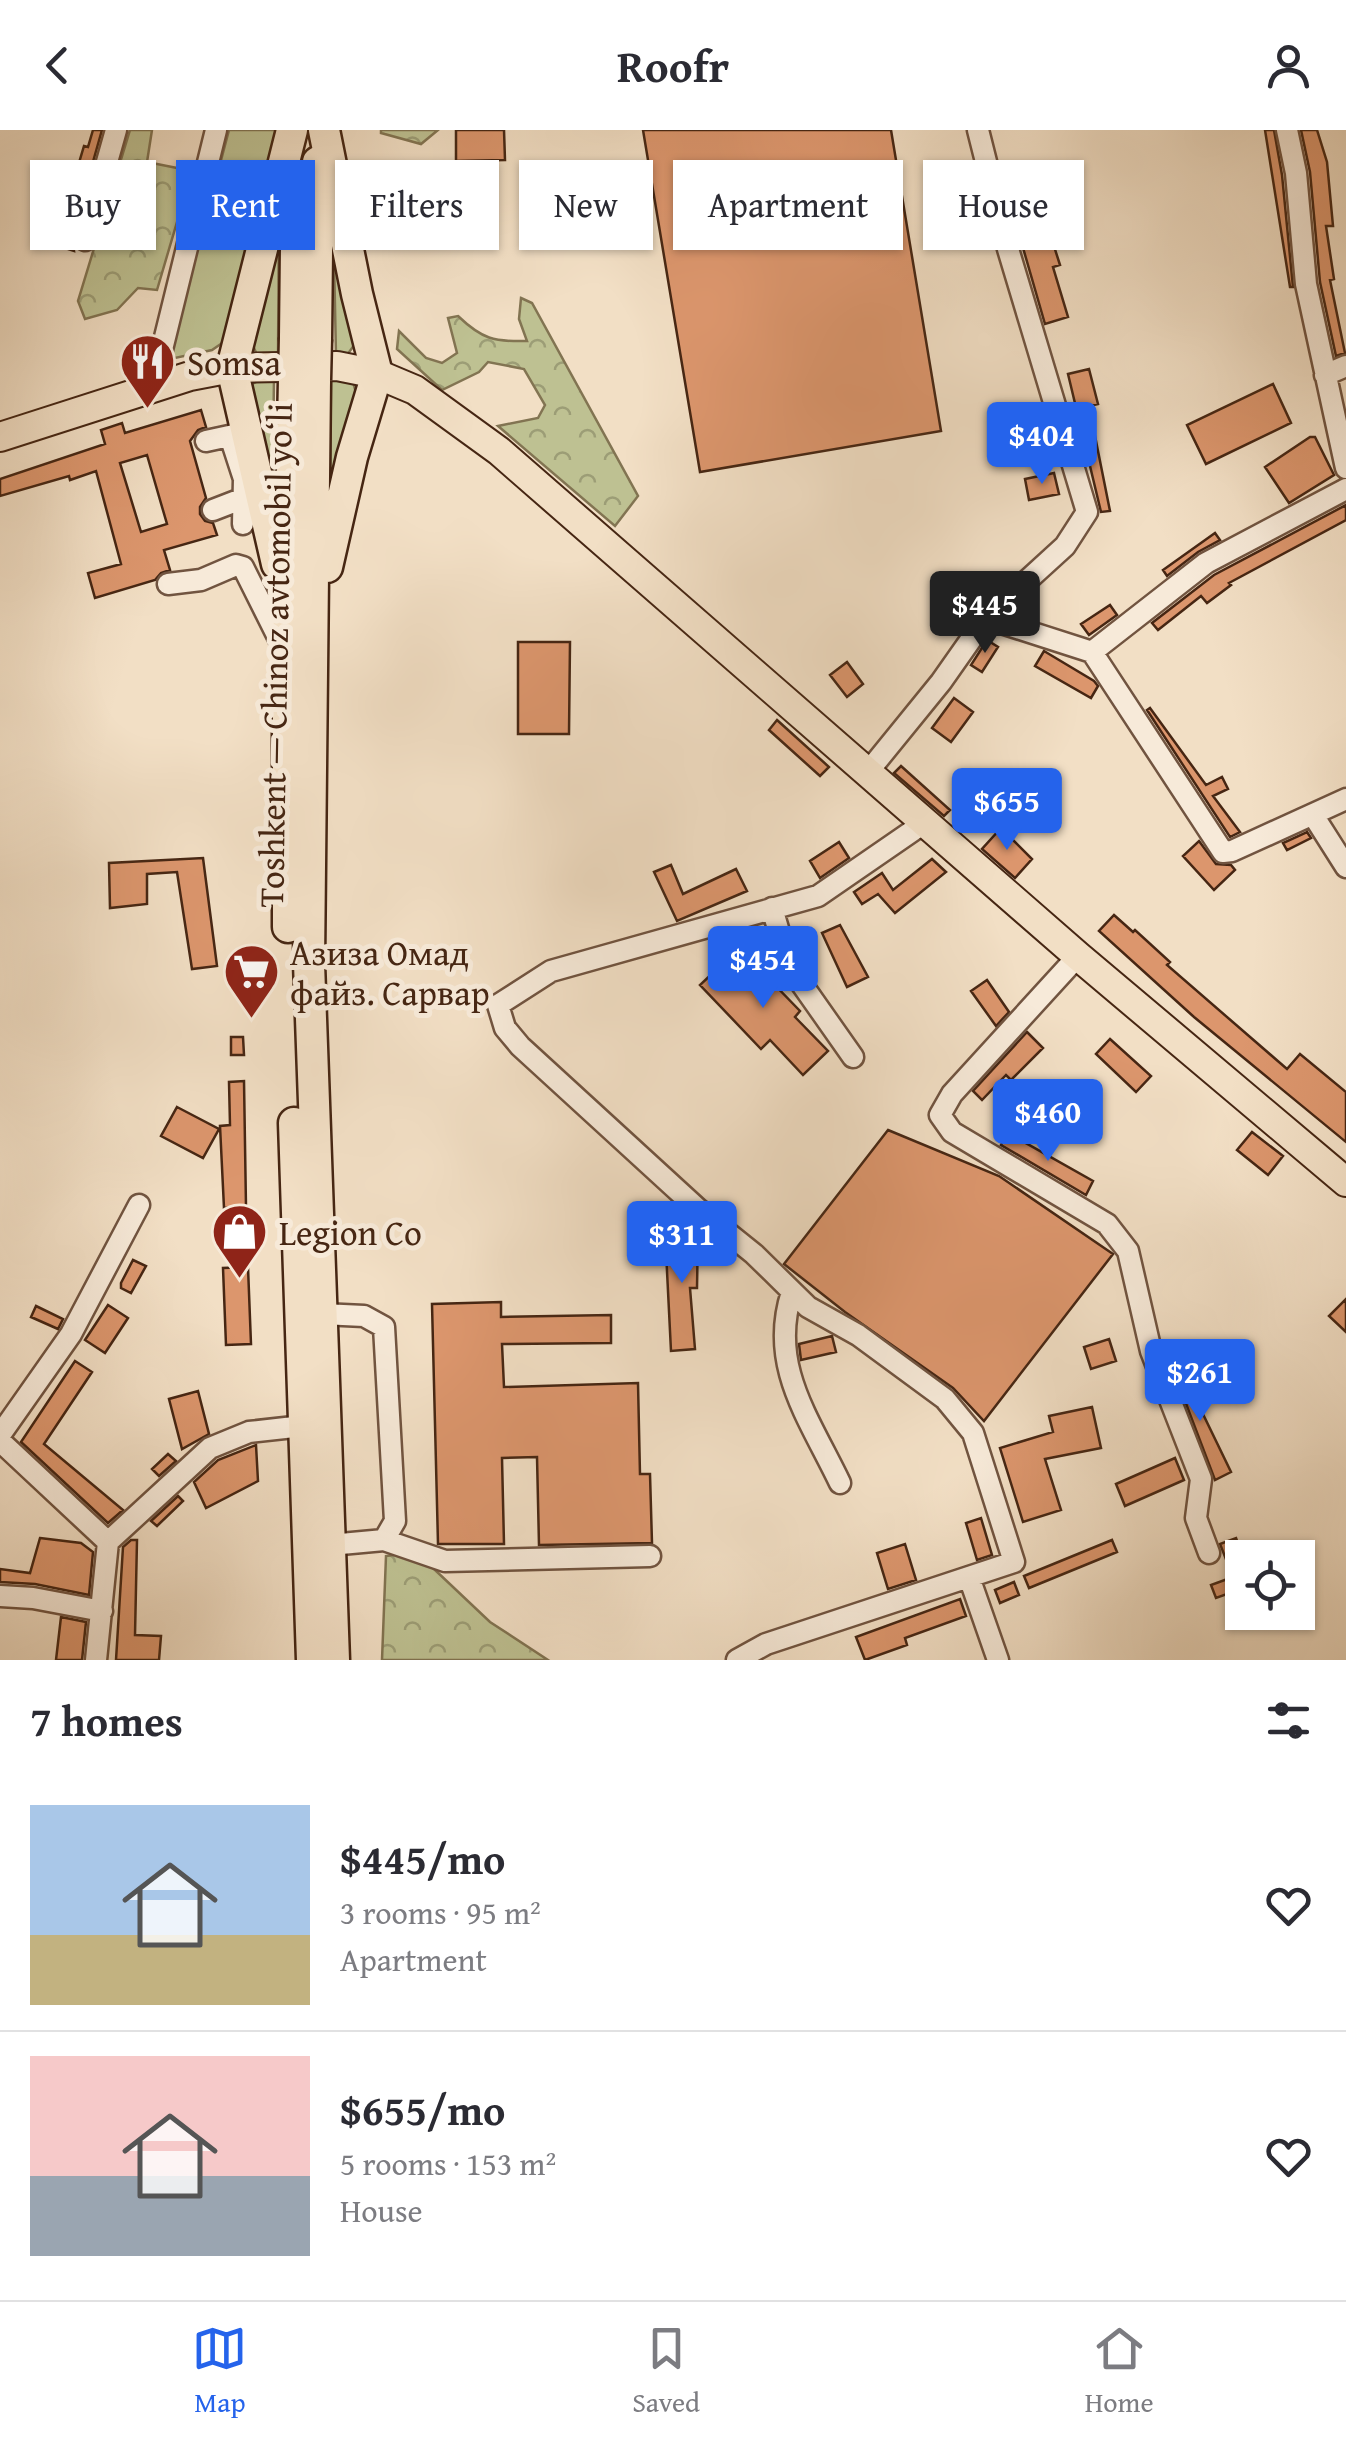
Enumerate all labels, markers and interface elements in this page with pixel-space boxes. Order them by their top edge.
text: Roofr [617,33,729,98]
icon: back [30,38,85,93]
icon: person [1261,38,1316,93]
chip: Buy [30,160,156,250]
chip: Rent [176,160,315,250]
chip: Filters [335,160,499,250]
chip: New [519,160,653,250]
chip: Apartment [673,160,903,250]
chip: House [923,160,1084,250]
restaurant icon: Somsa [118,332,178,411]
place label: Somsa [187,337,281,388]
street label: Toshkent — Chinoz avtomobil yoʻli [245,402,305,908]
pin: $404 [983,402,1101,487]
text: $404 [1009,411,1075,458]
pin: $445 [926,571,1044,656]
text: $445 [952,580,1018,627]
pin: $655 [948,768,1066,853]
text: $655 [974,777,1040,824]
pin: $454 [704,926,822,1011]
place label: Азиза Омад файз. Сарвар [290,927,490,1018]
text: $454 [730,935,796,982]
supermarket icon: Азиза Омад файз. Сарвар [221,942,281,1021]
pin: $460 [989,1079,1107,1164]
text: $460 [1015,1088,1081,1135]
pin: $311 [623,1201,741,1286]
shop icon: Legion Co [210,1202,270,1281]
place label: Legion Co [279,1207,422,1258]
text: $311 [649,1210,715,1257]
pin: $261 [1141,1339,1259,1424]
text: $261 [1167,1348,1233,1395]
map controls [1225,1540,1315,1630]
button: locate [1225,1540,1315,1630]
text: 7 homes [30,1690,183,1751]
icon: filters [1261,1693,1316,1748]
text: $445/mo [340,1828,505,1889]
icon: home [110,1845,230,1965]
icon: heart [1261,1878,1316,1933]
text: 3 rooms · 95 m² [340,1889,541,1936]
text: Apartment [340,1936,487,1983]
text: $655/mo [340,2079,505,2140]
icon: home [110,2096,230,2216]
icon: heart [1261,2129,1316,2184]
text: 5 rooms · 153 m² [340,2140,556,2187]
text: House [340,2187,423,2234]
tab: Map [192,2321,247,2422]
tab: Saved [632,2321,700,2422]
tab: Home [1085,2321,1154,2422]

